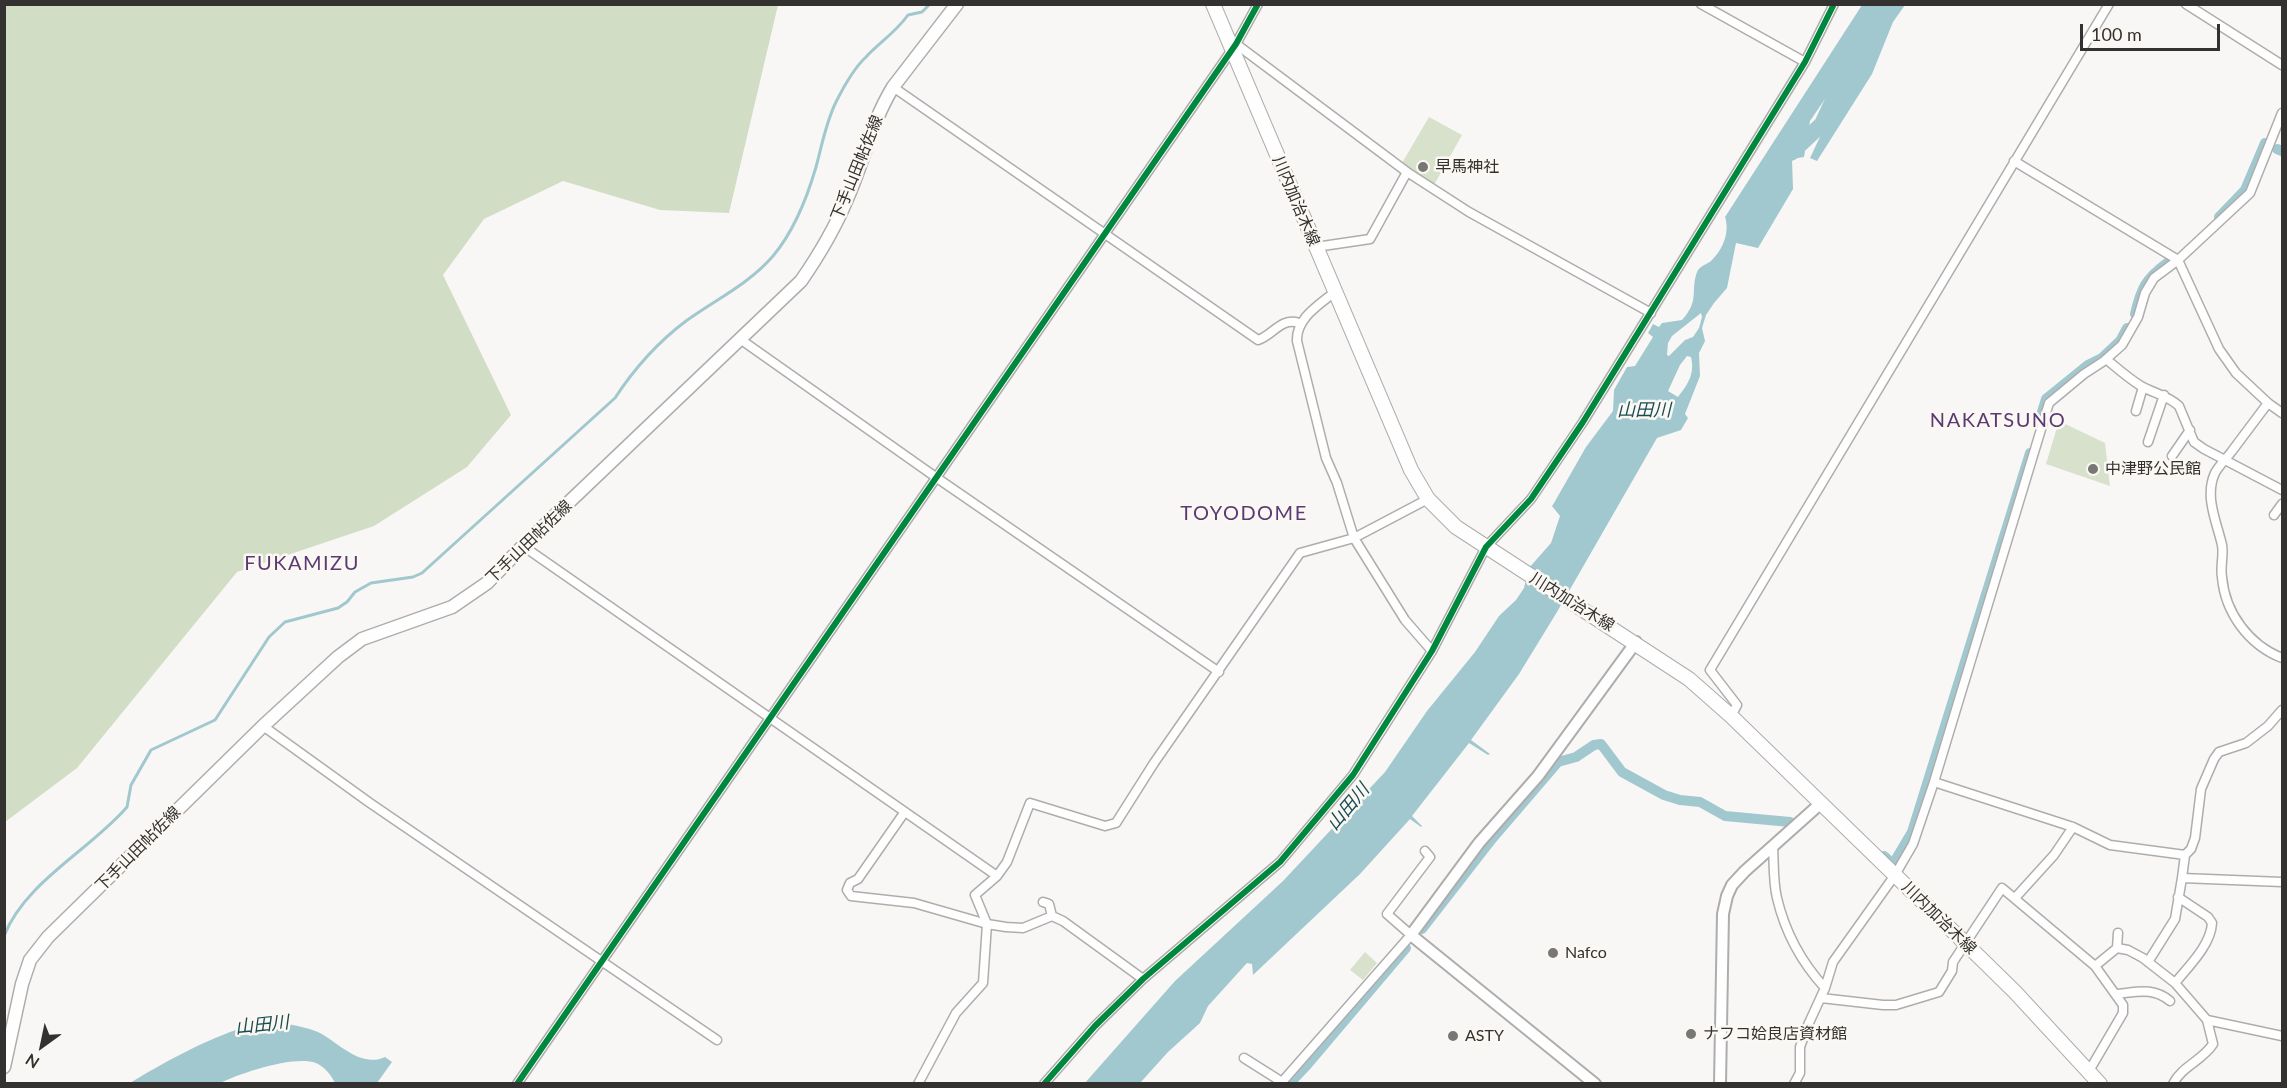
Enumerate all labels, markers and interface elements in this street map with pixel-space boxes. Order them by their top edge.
scale bar [2083,12,2222,50]
text: 100 m [2091,23,2142,45]
street label: 下手山田帖佐線 [827,112,887,224]
street label: 川内加治木線 [1268,153,1324,249]
place label: 早馬神社 [1435,157,1499,177]
marker: 早馬神社 [1416,160,1430,174]
water label: 山田川 [1617,399,1671,421]
district label: NAKATSUNO [1930,409,2066,433]
place label: 中津野公民館 [2105,459,2201,479]
marker: 中津野公民館 [2086,462,2100,476]
street label: 下手山田帖佐線 [482,496,576,588]
district label: TOYODOME [1180,502,1308,526]
district label: FUKAMIZU [244,552,360,576]
street label: 川内加治木線 [1526,568,1618,636]
water label: 山田川 [1322,779,1374,835]
street label: 下手山田帖佐線 [92,803,184,895]
street label: 川内加治木線 [1898,878,1980,958]
place label: Nafco [1565,943,1607,963]
marker: Nafco [1546,946,1560,960]
water label: 山田川 [234,1011,290,1039]
north arrow [12,1016,72,1076]
place label: ナフコ姶良店資材館 [1703,1024,1847,1044]
place label: ASTY [1465,1026,1504,1046]
marker: ナフコ姶良店資材館 [1684,1027,1698,1041]
marker: ASTY [1446,1029,1460,1043]
text: N [22,1050,42,1073]

